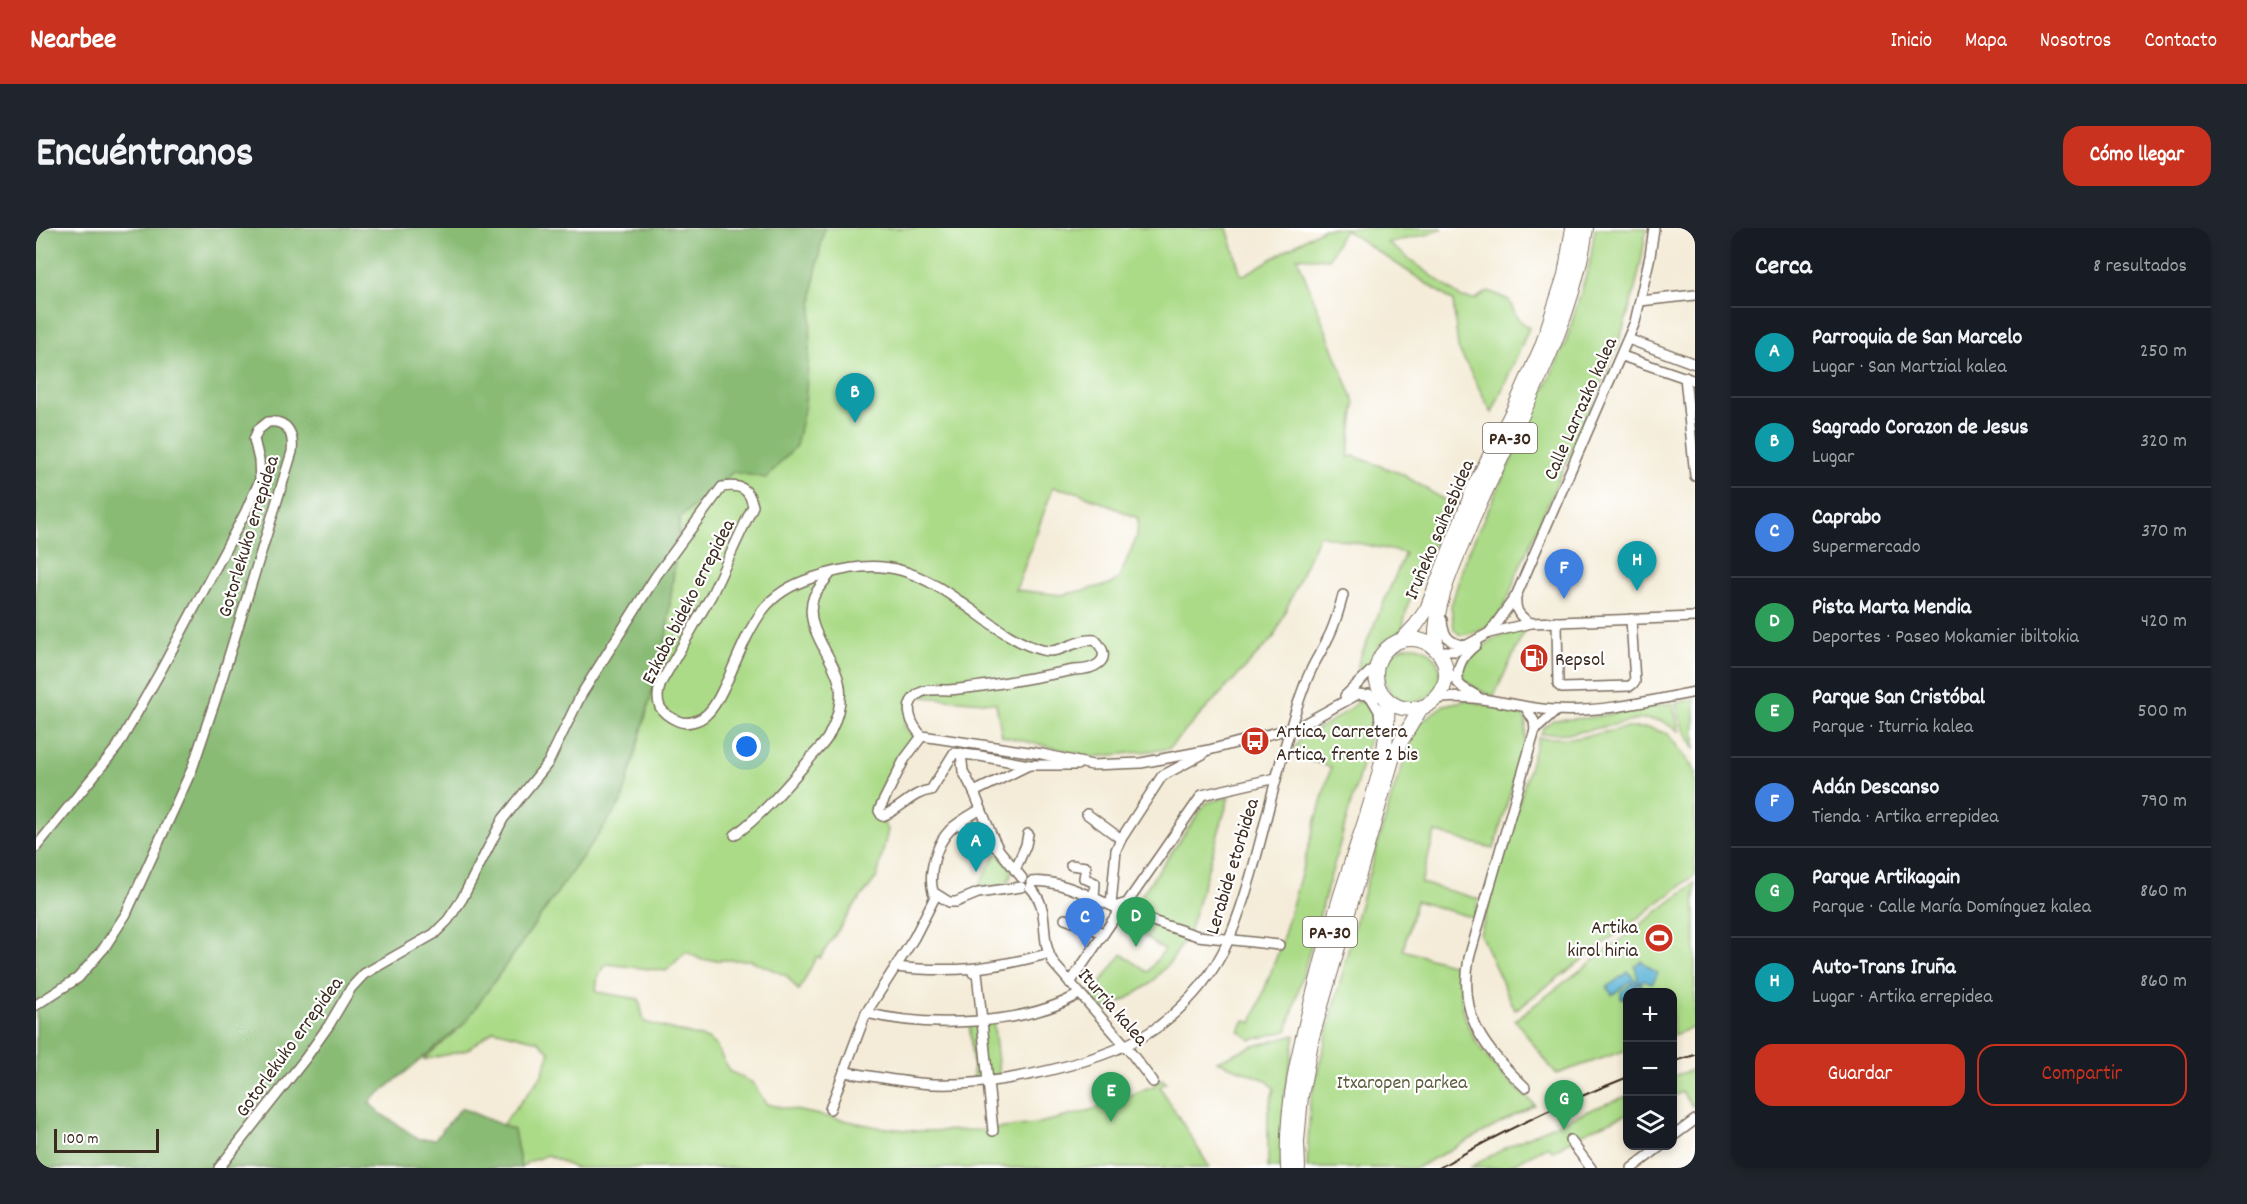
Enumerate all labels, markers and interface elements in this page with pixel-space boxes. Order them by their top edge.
text: Nearbee [30,22,116,62]
text: Inicio [1890,27,1932,57]
text: Mapa [1965,27,2007,57]
text: Nosotros [2040,27,2111,57]
text: Contacto [2144,27,2217,57]
text: Encuéntranos [36,126,254,186]
button: Cómo llegar [2063,126,2211,186]
text: Cerca [1755,249,1812,286]
text: 8 resultados [2093,253,2187,281]
text: Parroquia de San Marcelo [1812,323,2022,354]
street label: Calle Larrazko kalea [1538,333,1626,485]
text: A [1769,338,1780,366]
text: 250 m [2140,338,2187,366]
text: Lugar · San Martzial kalea [1812,354,2007,382]
pin: B [836,374,874,423]
text: Sagrado Corazon de Jesus [1812,413,2029,444]
road number: PA-30 [1483,423,1537,453]
text: B [1770,428,1779,456]
text: 320 m [2140,428,2187,456]
text: Lugar [1812,444,1854,472]
street label: Gotorlekuko errepidea [212,452,288,621]
street label: Iruñeko saihesbidea [1399,455,1483,605]
text: Caprabo [1812,503,1881,534]
street label: Ezkaba bideko errepidea [636,514,744,690]
text: C [1770,518,1779,546]
text: 370 m [2141,518,2187,546]
text: Supermercado [1812,534,1921,562]
pin: H [1618,542,1656,591]
pin: F [1544,550,1583,599]
text: Pista Marta Mendia [1812,593,1971,624]
text: D [1769,608,1780,636]
text: 420 m [2141,608,2187,636]
text: Deportes · Paseo Mokamier ibiltokia [1812,624,2079,652]
fuel station icon: Repsol [1518,642,1550,674]
place label: Repsol [1555,647,1605,675]
text: Parque San Cristóbal [1812,683,1985,714]
text: E [1770,698,1779,726]
text: 500 m [2138,698,2187,726]
text: Parque · Iturria kalea [1812,714,1973,742]
place label: Artica, Carretera Artica, frente 2 bis [1276,719,1419,770]
bus stop icon: Artica, Carretera Artica, frente 2 bis [1239,725,1271,757]
your location [732,732,761,761]
text: Adán Descanso [1812,773,1939,804]
text: F [1770,788,1779,816]
text: 790 m [2141,788,2187,816]
street label: Lerabide etorbidea [1200,795,1268,939]
text: Tienda · Artika errepidea [1812,804,1999,832]
pin: A [956,822,996,872]
text: Parque Artikagain [1812,863,1960,894]
text: G [1769,878,1780,906]
text: 860 m [2140,878,2187,906]
text: Parque · Calle María Domínguez kalea [1812,894,2091,922]
pin: C [1066,898,1104,948]
pin: D [1116,898,1156,947]
place label: Artika kirol hiria [1567,915,1639,966]
road number: PA-30 [1303,917,1357,947]
sports icon: Artika kirol hiria [1643,922,1675,954]
text: Auto-Trans Iruña [1812,953,1956,984]
street label: Iturria kalea [1070,963,1154,1054]
text: H [1769,968,1780,996]
text: 860 m [2140,968,2187,996]
street label: Gotorlekuko errepidea [230,971,351,1124]
text: Lugar · Artika errepidea [1812,984,1993,1012]
map controls [1623,988,1677,1150]
button: + [1623,988,1677,1042]
button: − [1623,1042,1677,1096]
button: Guardar [1755,1044,1965,1106]
button: Compartir [1977,1044,2187,1106]
park label: Itxaropen parkea [1337,1070,1468,1098]
pin: E [1092,1072,1130,1122]
pin: G [1544,1080,1583,1130]
button: layers [1623,1096,1677,1150]
scale bar [54,1126,159,1154]
text: 100 m [63,1128,99,1151]

